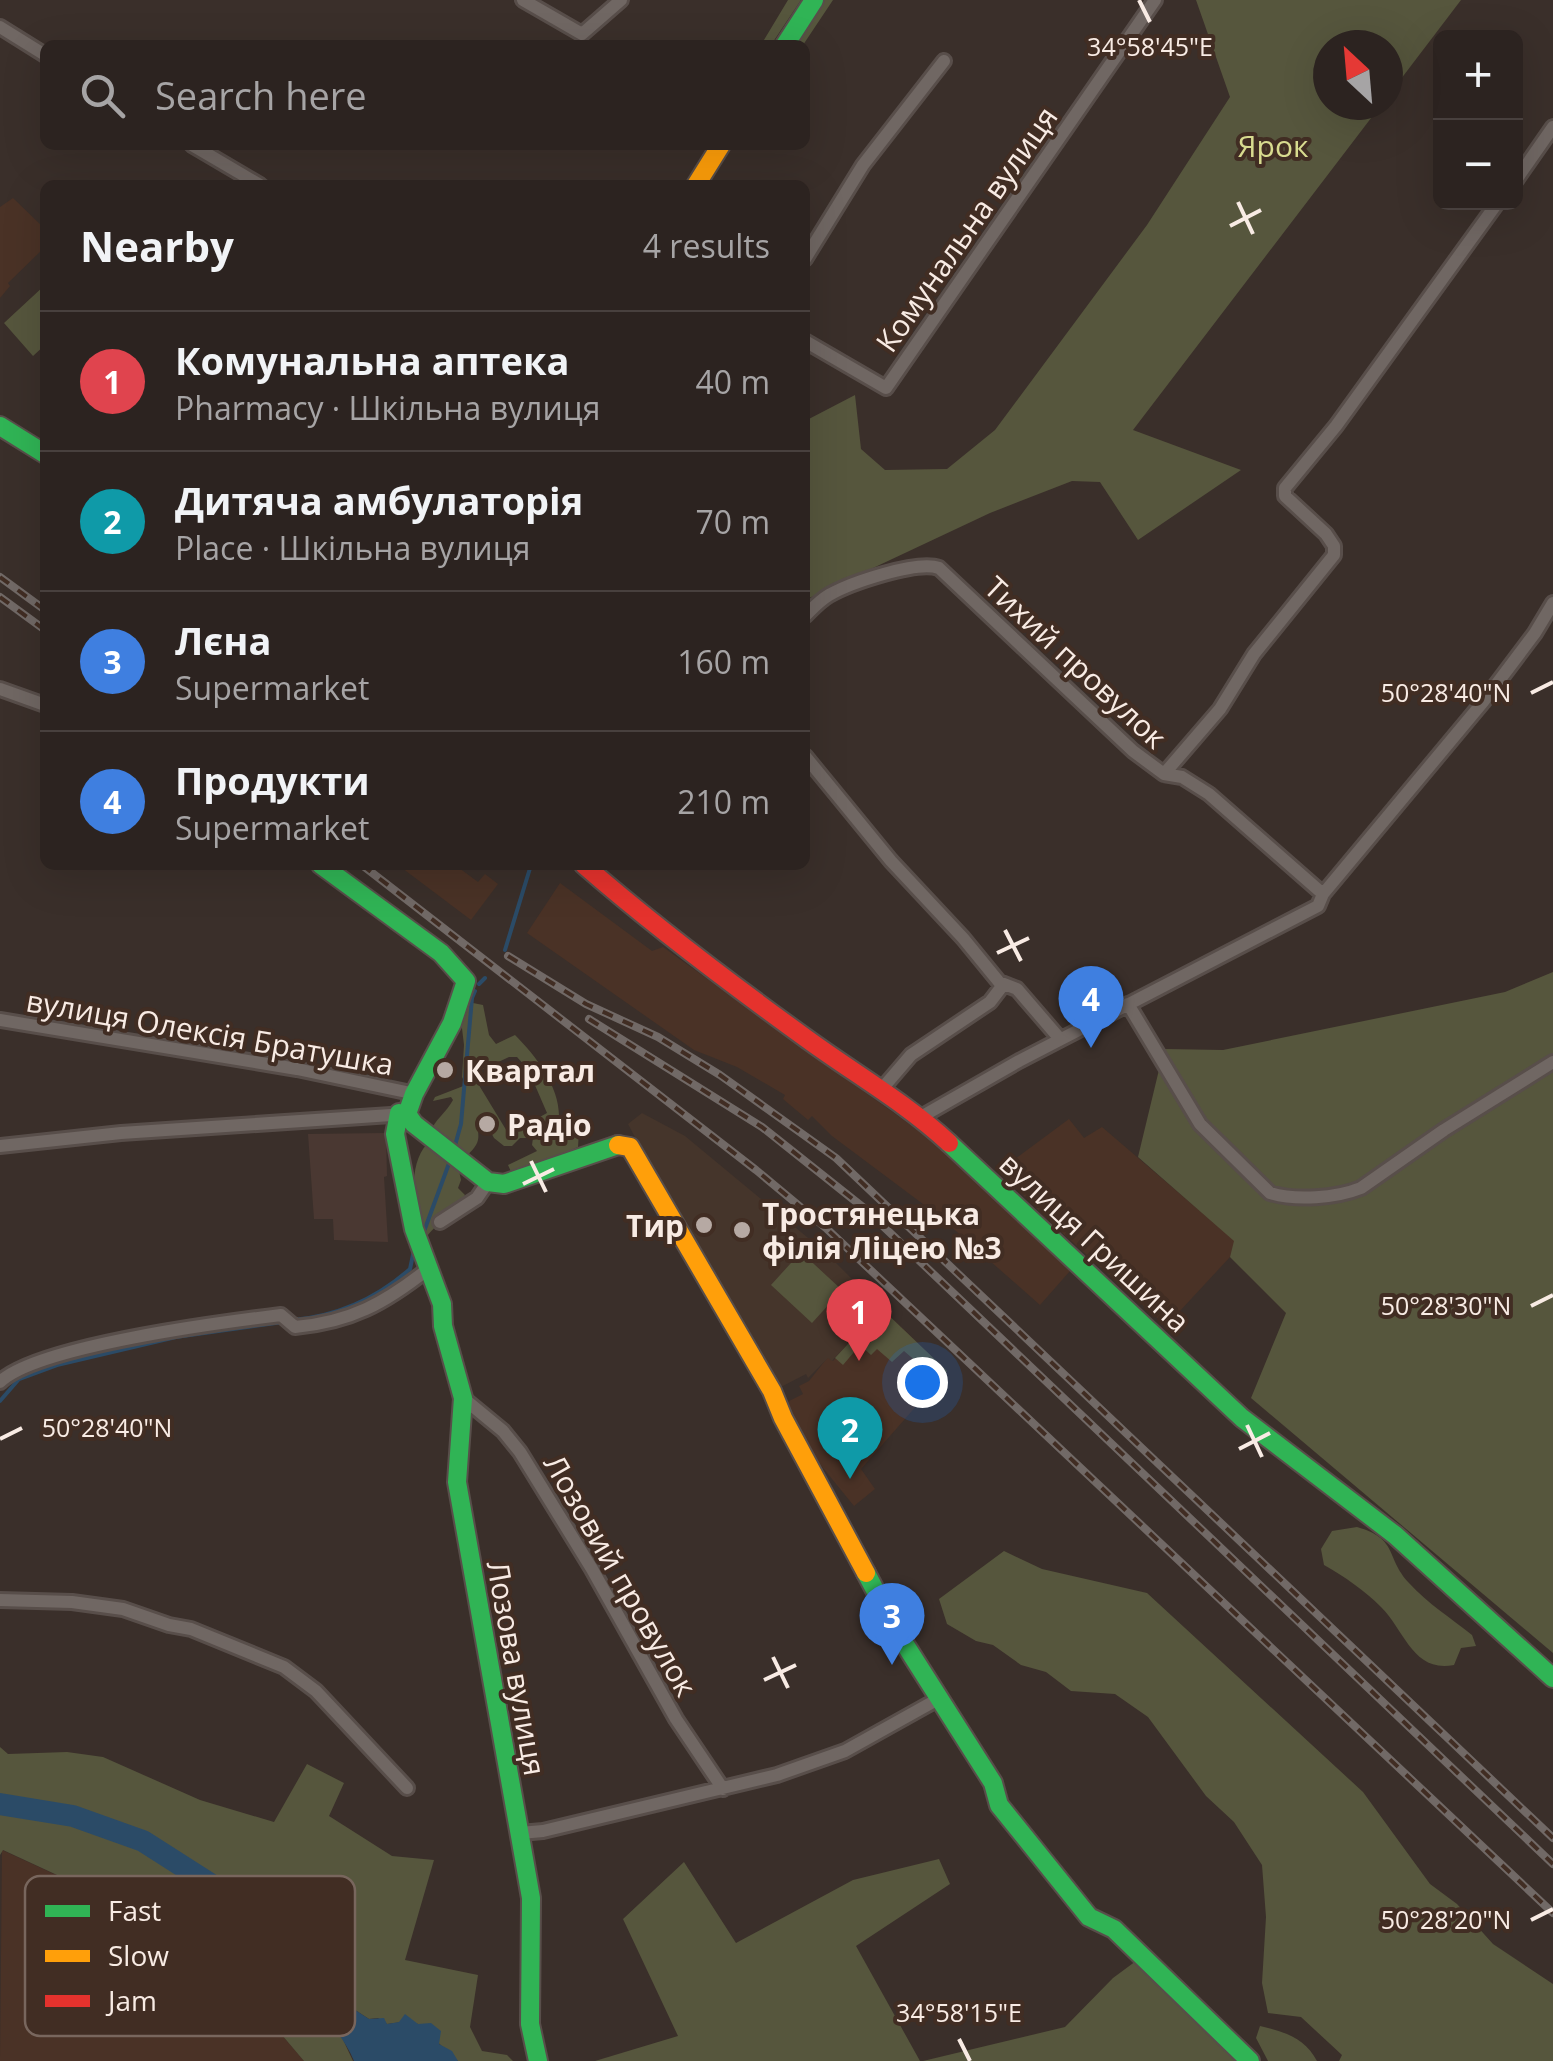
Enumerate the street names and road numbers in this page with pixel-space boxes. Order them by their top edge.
street label: Комунальна вулиця [866,98,1066,360]
street label: Тихий провулок [976,567,1176,758]
street label: вулиця Олексія Братушка [23,979,397,1085]
street label: вулиця Гришина [991,1143,1199,1341]
street label: Лозовий провулок [535,1447,707,1704]
street label: Лозова вулиця [478,1557,556,1779]

